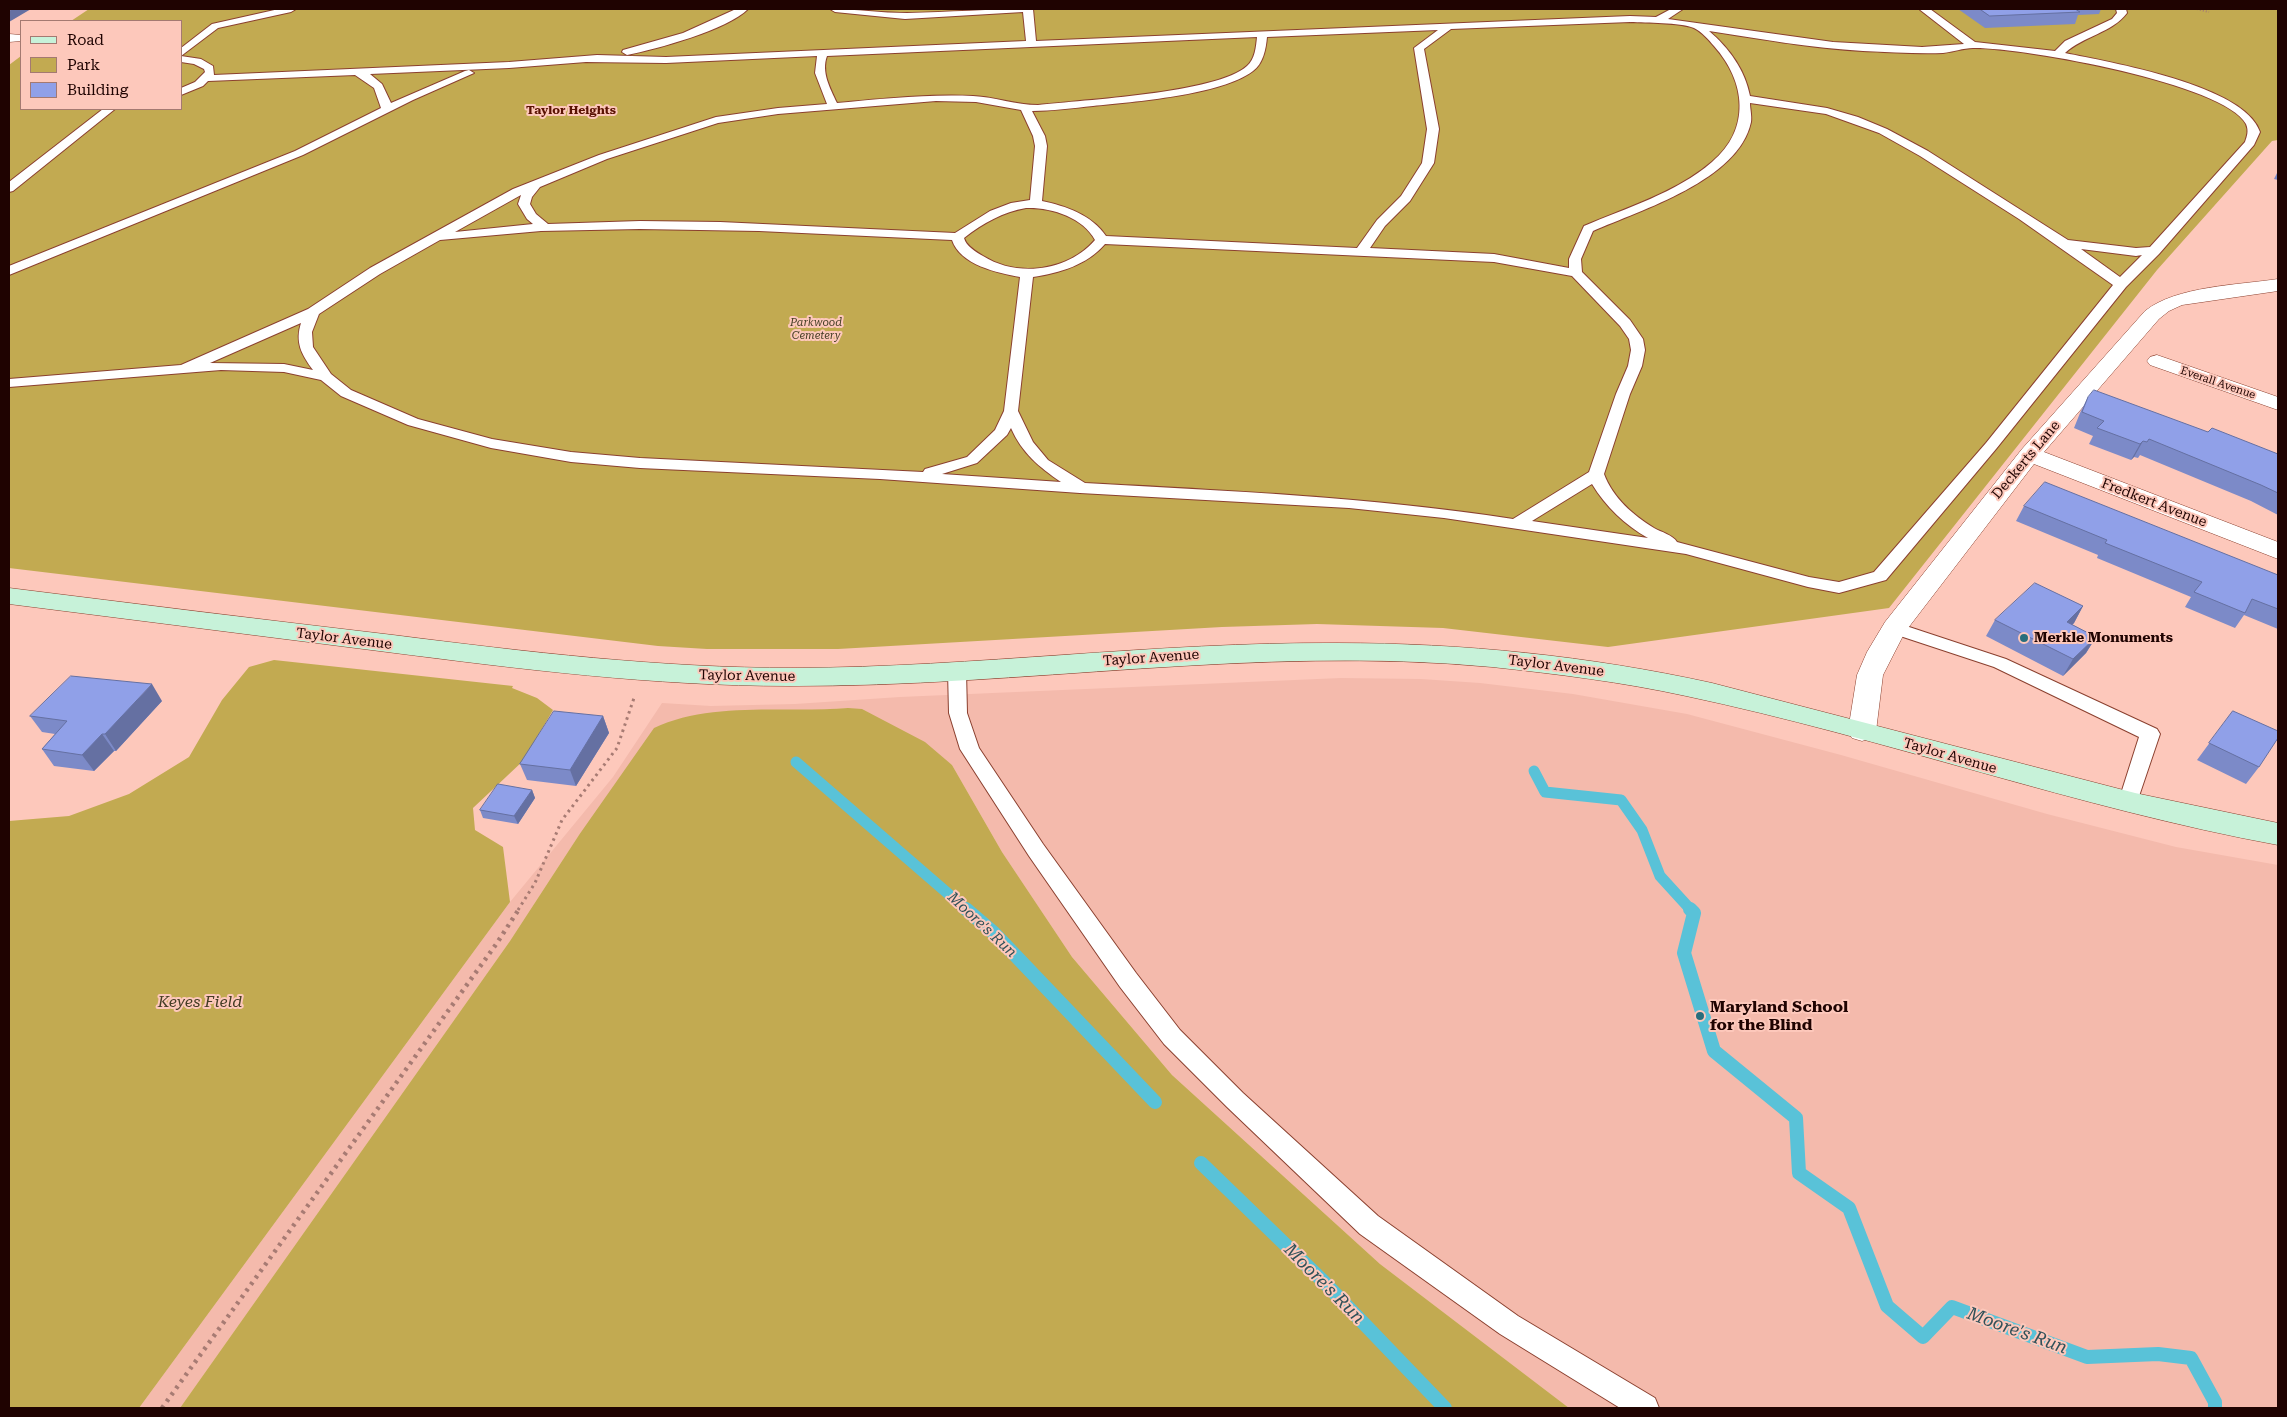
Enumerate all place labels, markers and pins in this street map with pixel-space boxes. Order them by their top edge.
place label: Merkle Monuments [2034,630,2173,646]
marker: Merkle Monuments [2018,632,2030,644]
place label: Maryland School for the Blind [1710,997,1848,1035]
marker: Maryland School for the Blind [1694,1010,1706,1022]

